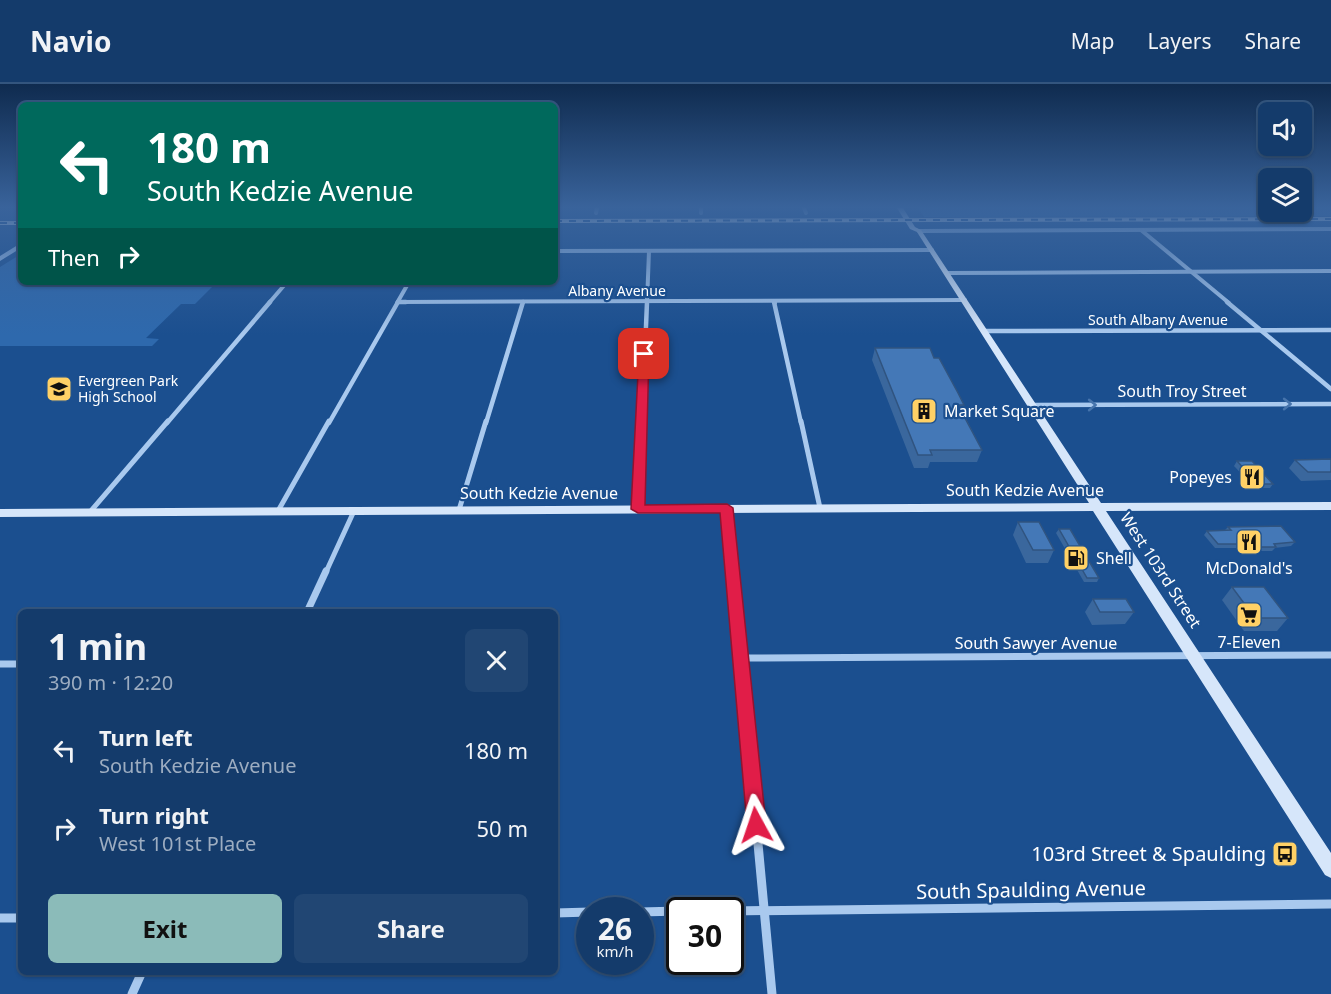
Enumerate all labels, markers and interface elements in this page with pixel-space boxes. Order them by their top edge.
text: Navio [30,22,111,60]
text: Map [1071,27,1115,55]
text: Layers [1148,27,1212,55]
text: Share [1245,27,1301,55]
map controls [1258,102,1312,222]
button: sound [1258,102,1312,156]
text: 180 m [147,118,271,175]
icon: left [48,126,126,204]
button: layers [1258,168,1312,222]
text: South Kedzie Avenue [147,172,414,209]
icon: right [112,240,145,273]
text: Then [48,242,100,272]
street label: Albany Avenue [568,281,666,300]
street label: South Albany Avenue [1088,310,1228,329]
pin [618,328,669,379]
icon: arrive [627,337,660,370]
place label: Evergreen Park High School [78,371,179,406]
school or university icon: Evergreen Park High School [44,374,74,404]
street label: South Troy Street [1118,380,1247,402]
building icon: Market Square [909,396,939,426]
one-way arrow [1283,398,1292,410]
one-way arrow [1088,399,1097,411]
place label: Market Square [944,400,1054,422]
restaurant icon: Popeyes [1237,462,1267,492]
place label: Popeyes [1169,466,1232,488]
street label: South Kedzie Avenue [946,479,1104,501]
street label: South Kedzie Avenue [460,482,618,504]
street label: West 103rd Street [1115,508,1207,632]
restaurant icon: McDonald's [1234,527,1264,557]
fuel station icon: Shell [1061,543,1091,573]
place label: Shell [1096,547,1132,569]
place label: McDonald's [1205,557,1293,579]
supermarket icon: 7-Eleven [1234,600,1264,630]
text: 1 min [48,622,147,671]
button: close [465,629,528,692]
place label: 7-Eleven [1217,631,1281,653]
street label: South Sawyer Avenue [955,632,1117,654]
text: 390 m · 12:20 [48,669,173,696]
text: Turn left [99,722,193,752]
icon: left [48,734,81,767]
text: 180 m [464,735,528,765]
text: South Kedzie Avenue [99,752,296,779]
position arrow [724,793,788,857]
text: Turn right [99,800,209,830]
icon: right [48,812,81,845]
text: 50 m [477,813,528,843]
text: West 101st Place [99,830,256,857]
bus stop icon: 103rd Street & Spaulding [1270,839,1300,869]
place label: 103rd Street & Spaulding [1031,840,1266,867]
street label: South Spaulding Avenue [916,874,1146,905]
button: Exit [48,894,282,963]
button: Share [294,894,528,963]
speed limit sign: 30 [666,897,744,975]
text: 26 [598,908,632,949]
text: km/h [597,941,633,961]

